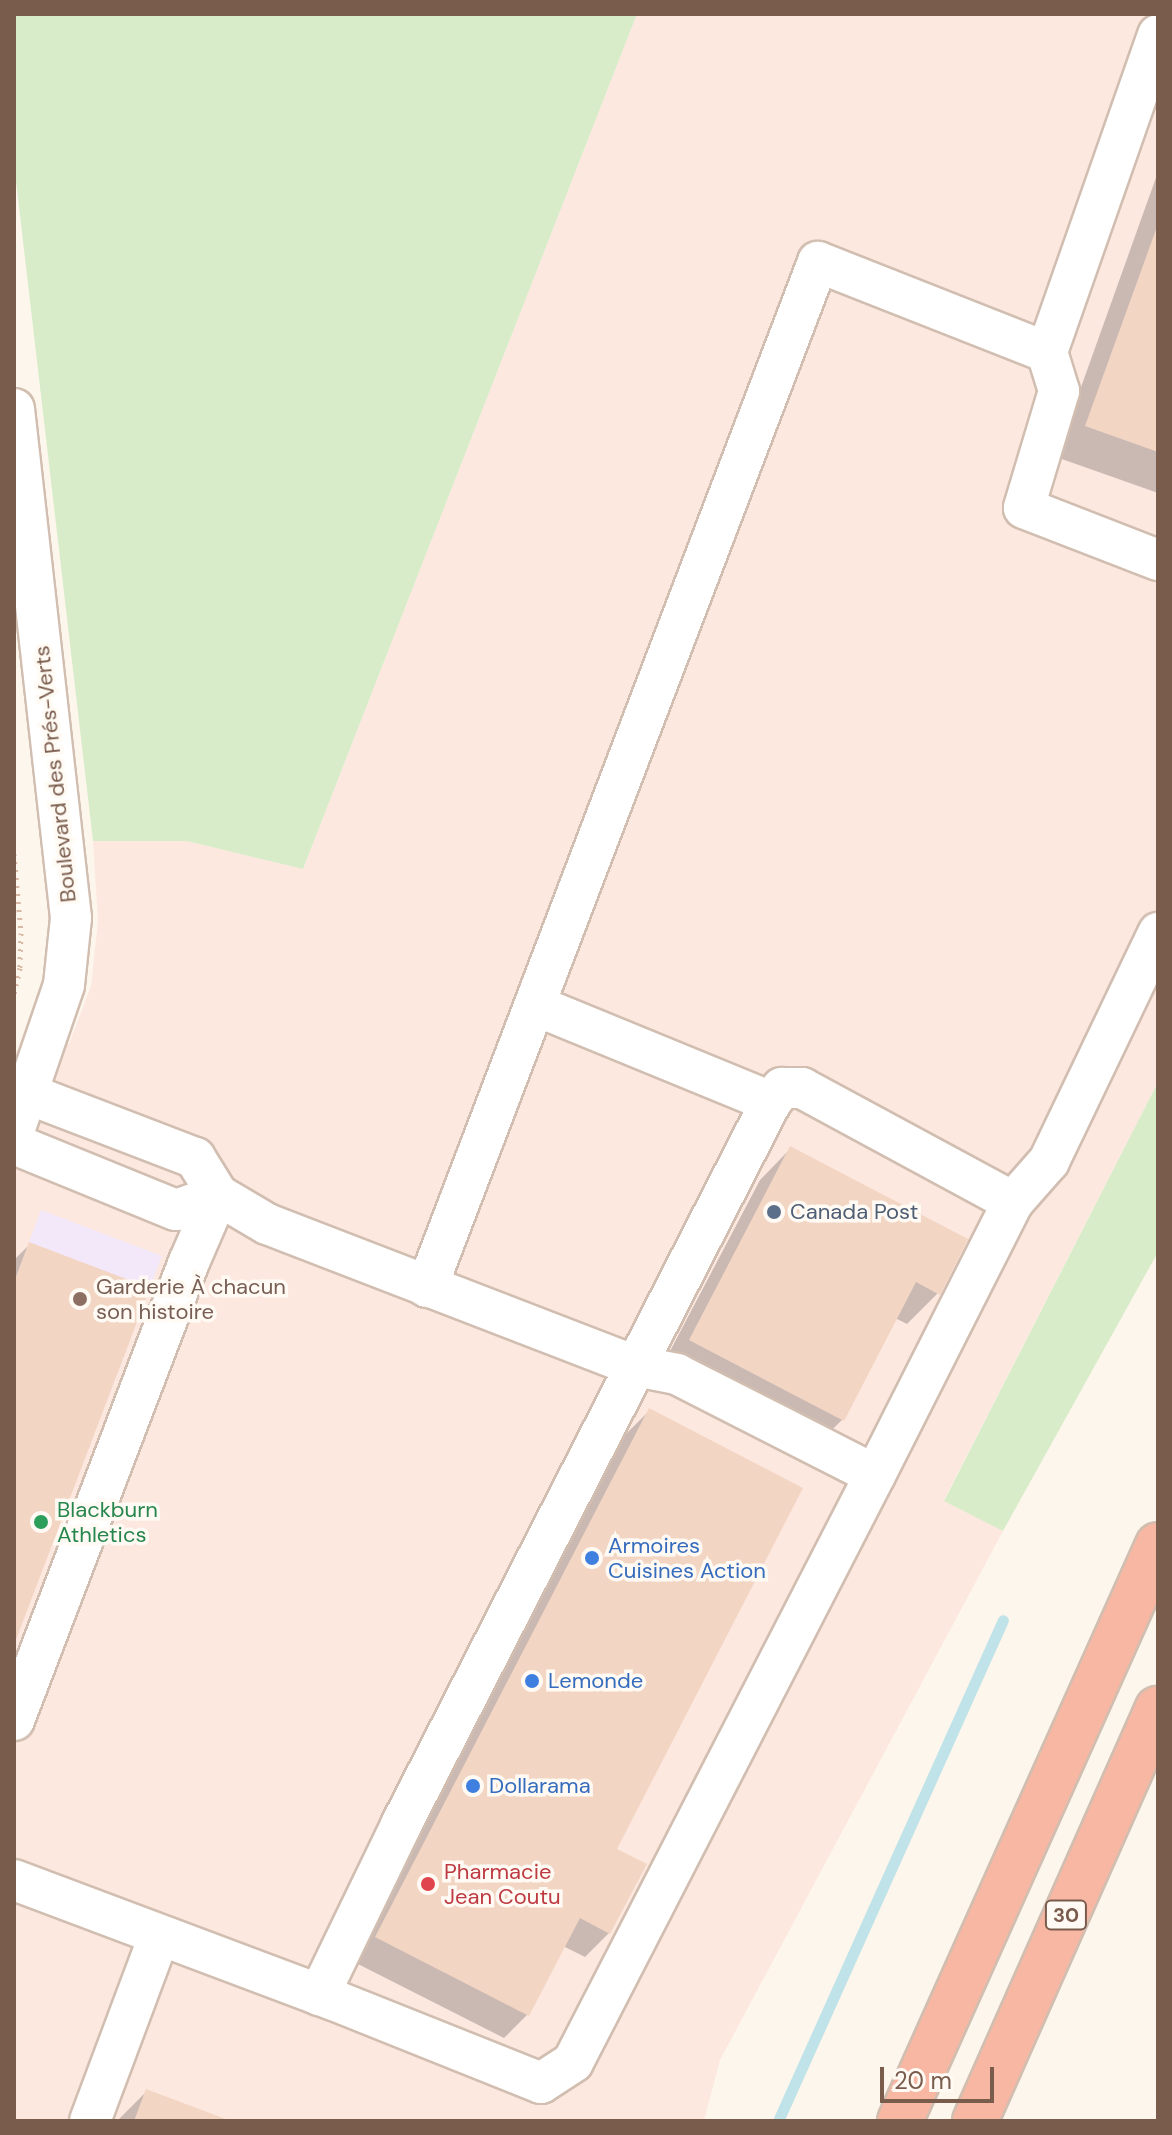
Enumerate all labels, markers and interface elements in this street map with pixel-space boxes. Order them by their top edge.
street label: Boulevard des Prés-Verts [28,644,82,904]
place label: Canada Post [790,1199,918,1225]
marker: Canada Post [765,1203,783,1221]
place label: Garderie À chacun son histoire [96,1273,286,1324]
marker: Garderie À chacun son histoire [71,1290,89,1308]
place label: Blackburn Athletics [57,1496,158,1548]
marker: Blackburn Athletics [32,1513,50,1531]
place label: Armoires Cuisines Action [608,1532,766,1584]
marker: Armoires Cuisines Action [583,1549,601,1567]
place label: Lemonde [548,1668,643,1694]
marker: Lemonde [523,1672,541,1690]
place label: Dollarama [489,1773,591,1799]
marker: Dollarama [464,1777,482,1795]
place label: Pharmacie Jean Coutu [444,1858,561,1910]
marker: Pharmacie Jean Coutu [419,1875,437,1893]
road number: 30 [1044,1899,1088,1931]
scale bar [884,2051,998,2101]
text: 20 m [894,2065,952,2096]

